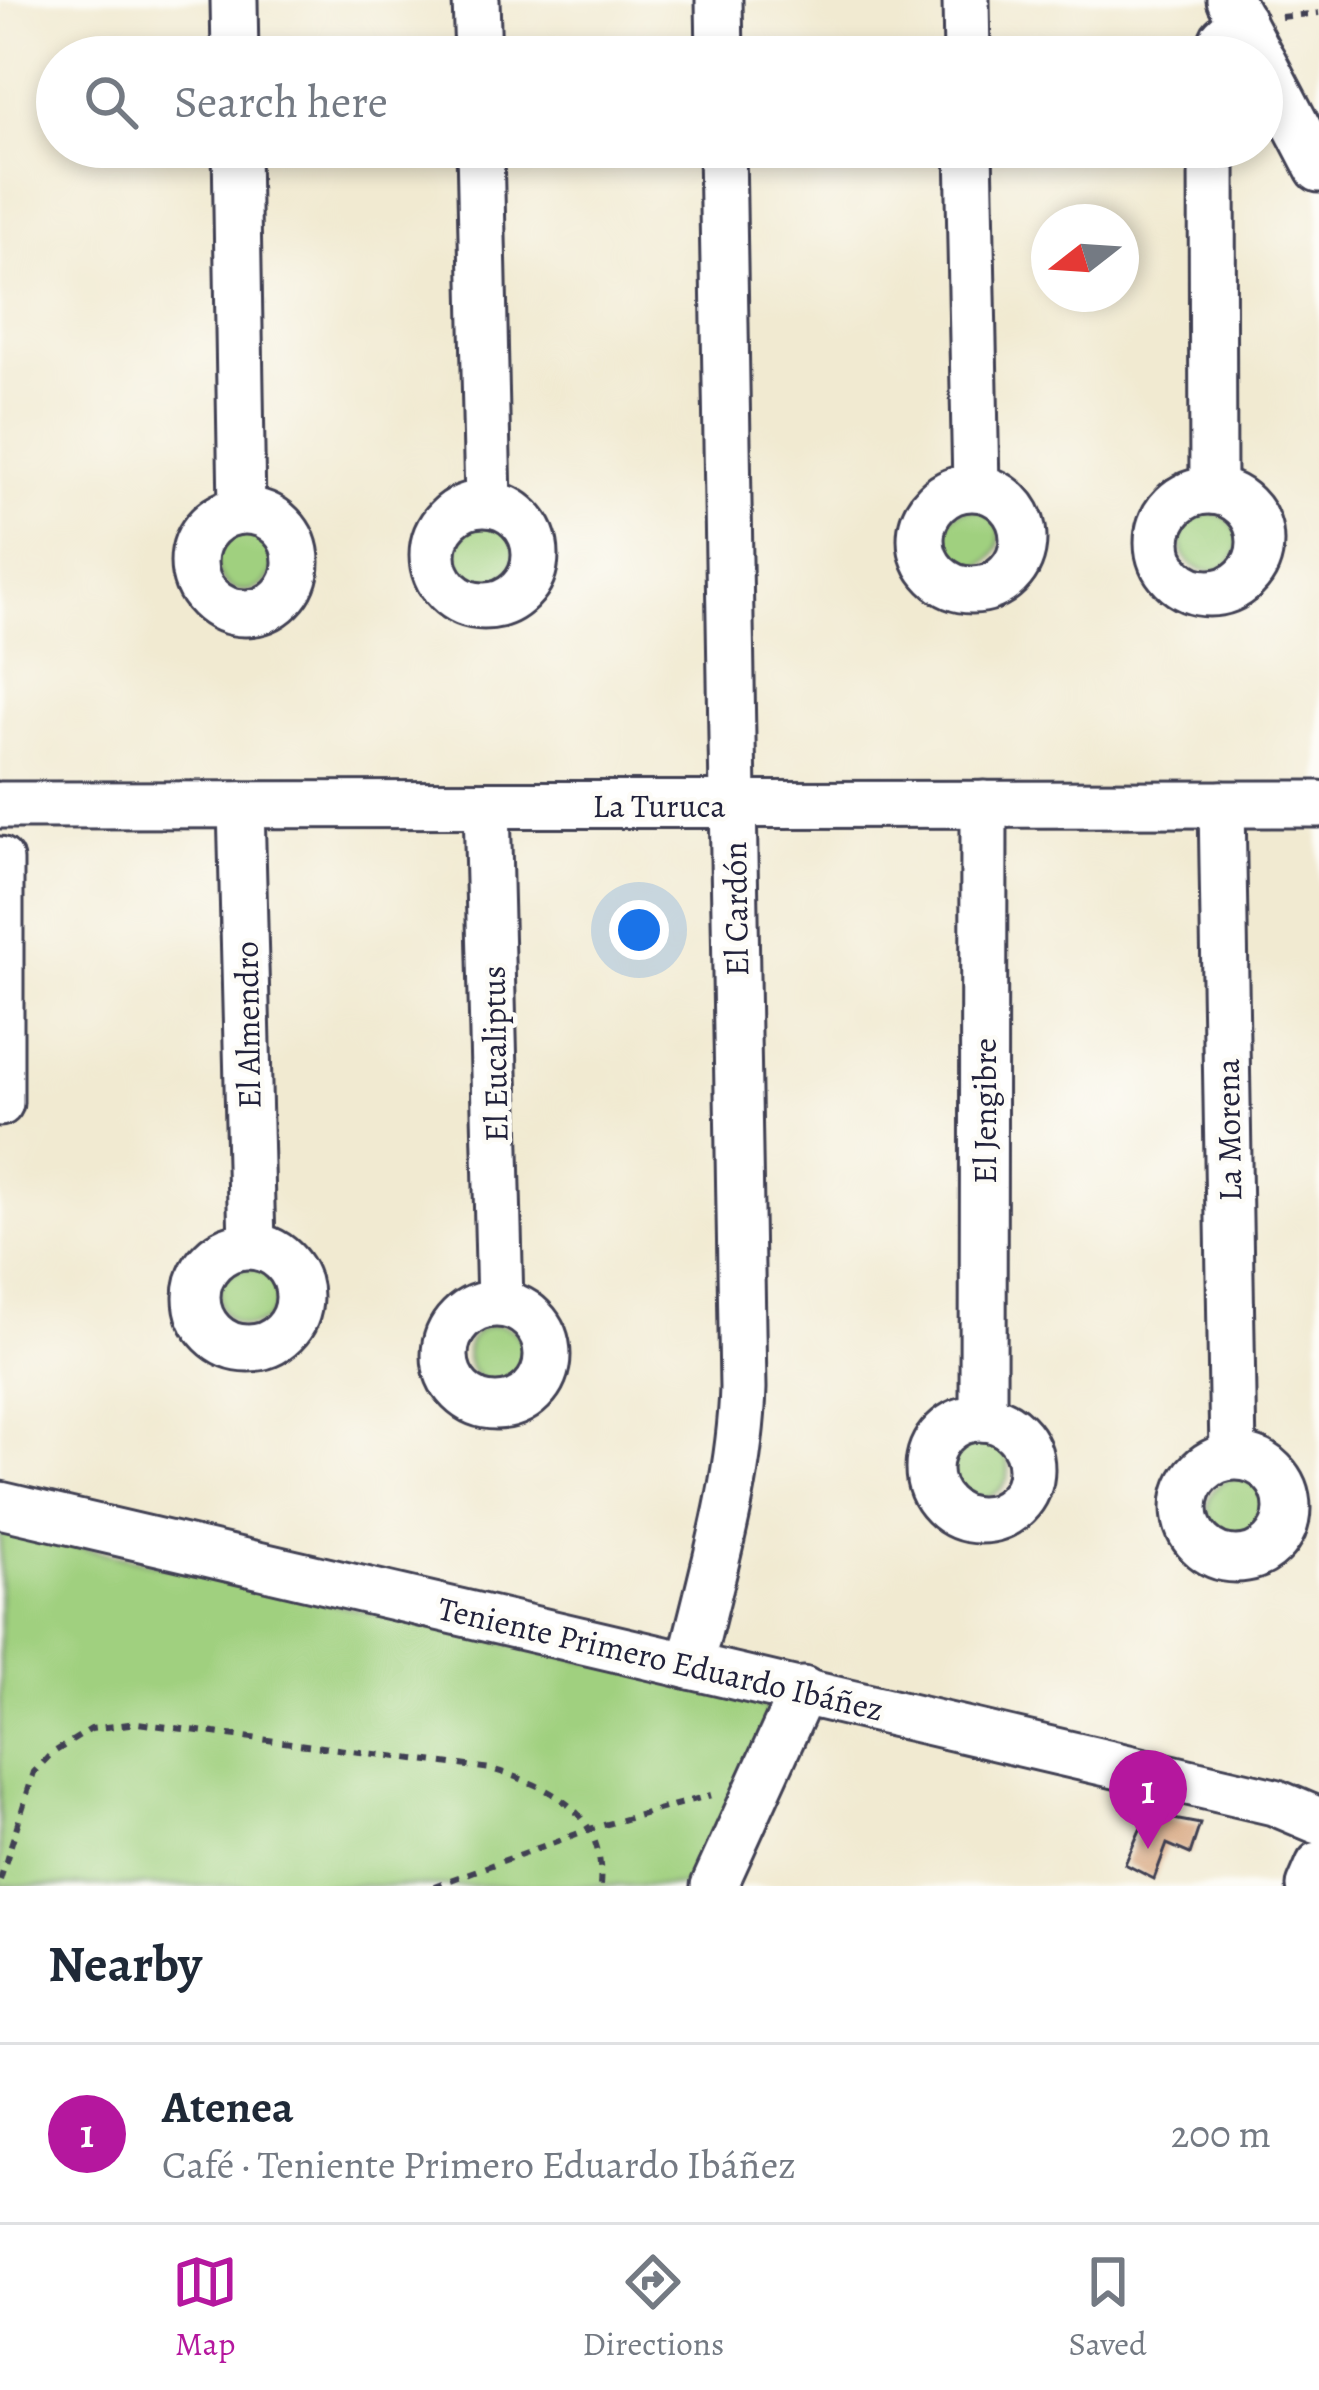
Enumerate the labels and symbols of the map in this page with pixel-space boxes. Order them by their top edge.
north arrow [1031,204,1139,312]
street label: La Turuca [592,783,726,828]
street label: El Cardón [712,841,759,977]
your location [609,900,669,960]
street label: El Almendro [224,941,271,1109]
street label: El Eucaliptus [470,965,519,1143]
street label: El Jengibre [962,1038,1007,1184]
street label: La Morena [1205,1058,1252,1202]
street label: Teniente Primero Eduardo Ibáñez [434,1585,888,1732]
pin: 1 [1109,1750,1187,1849]

